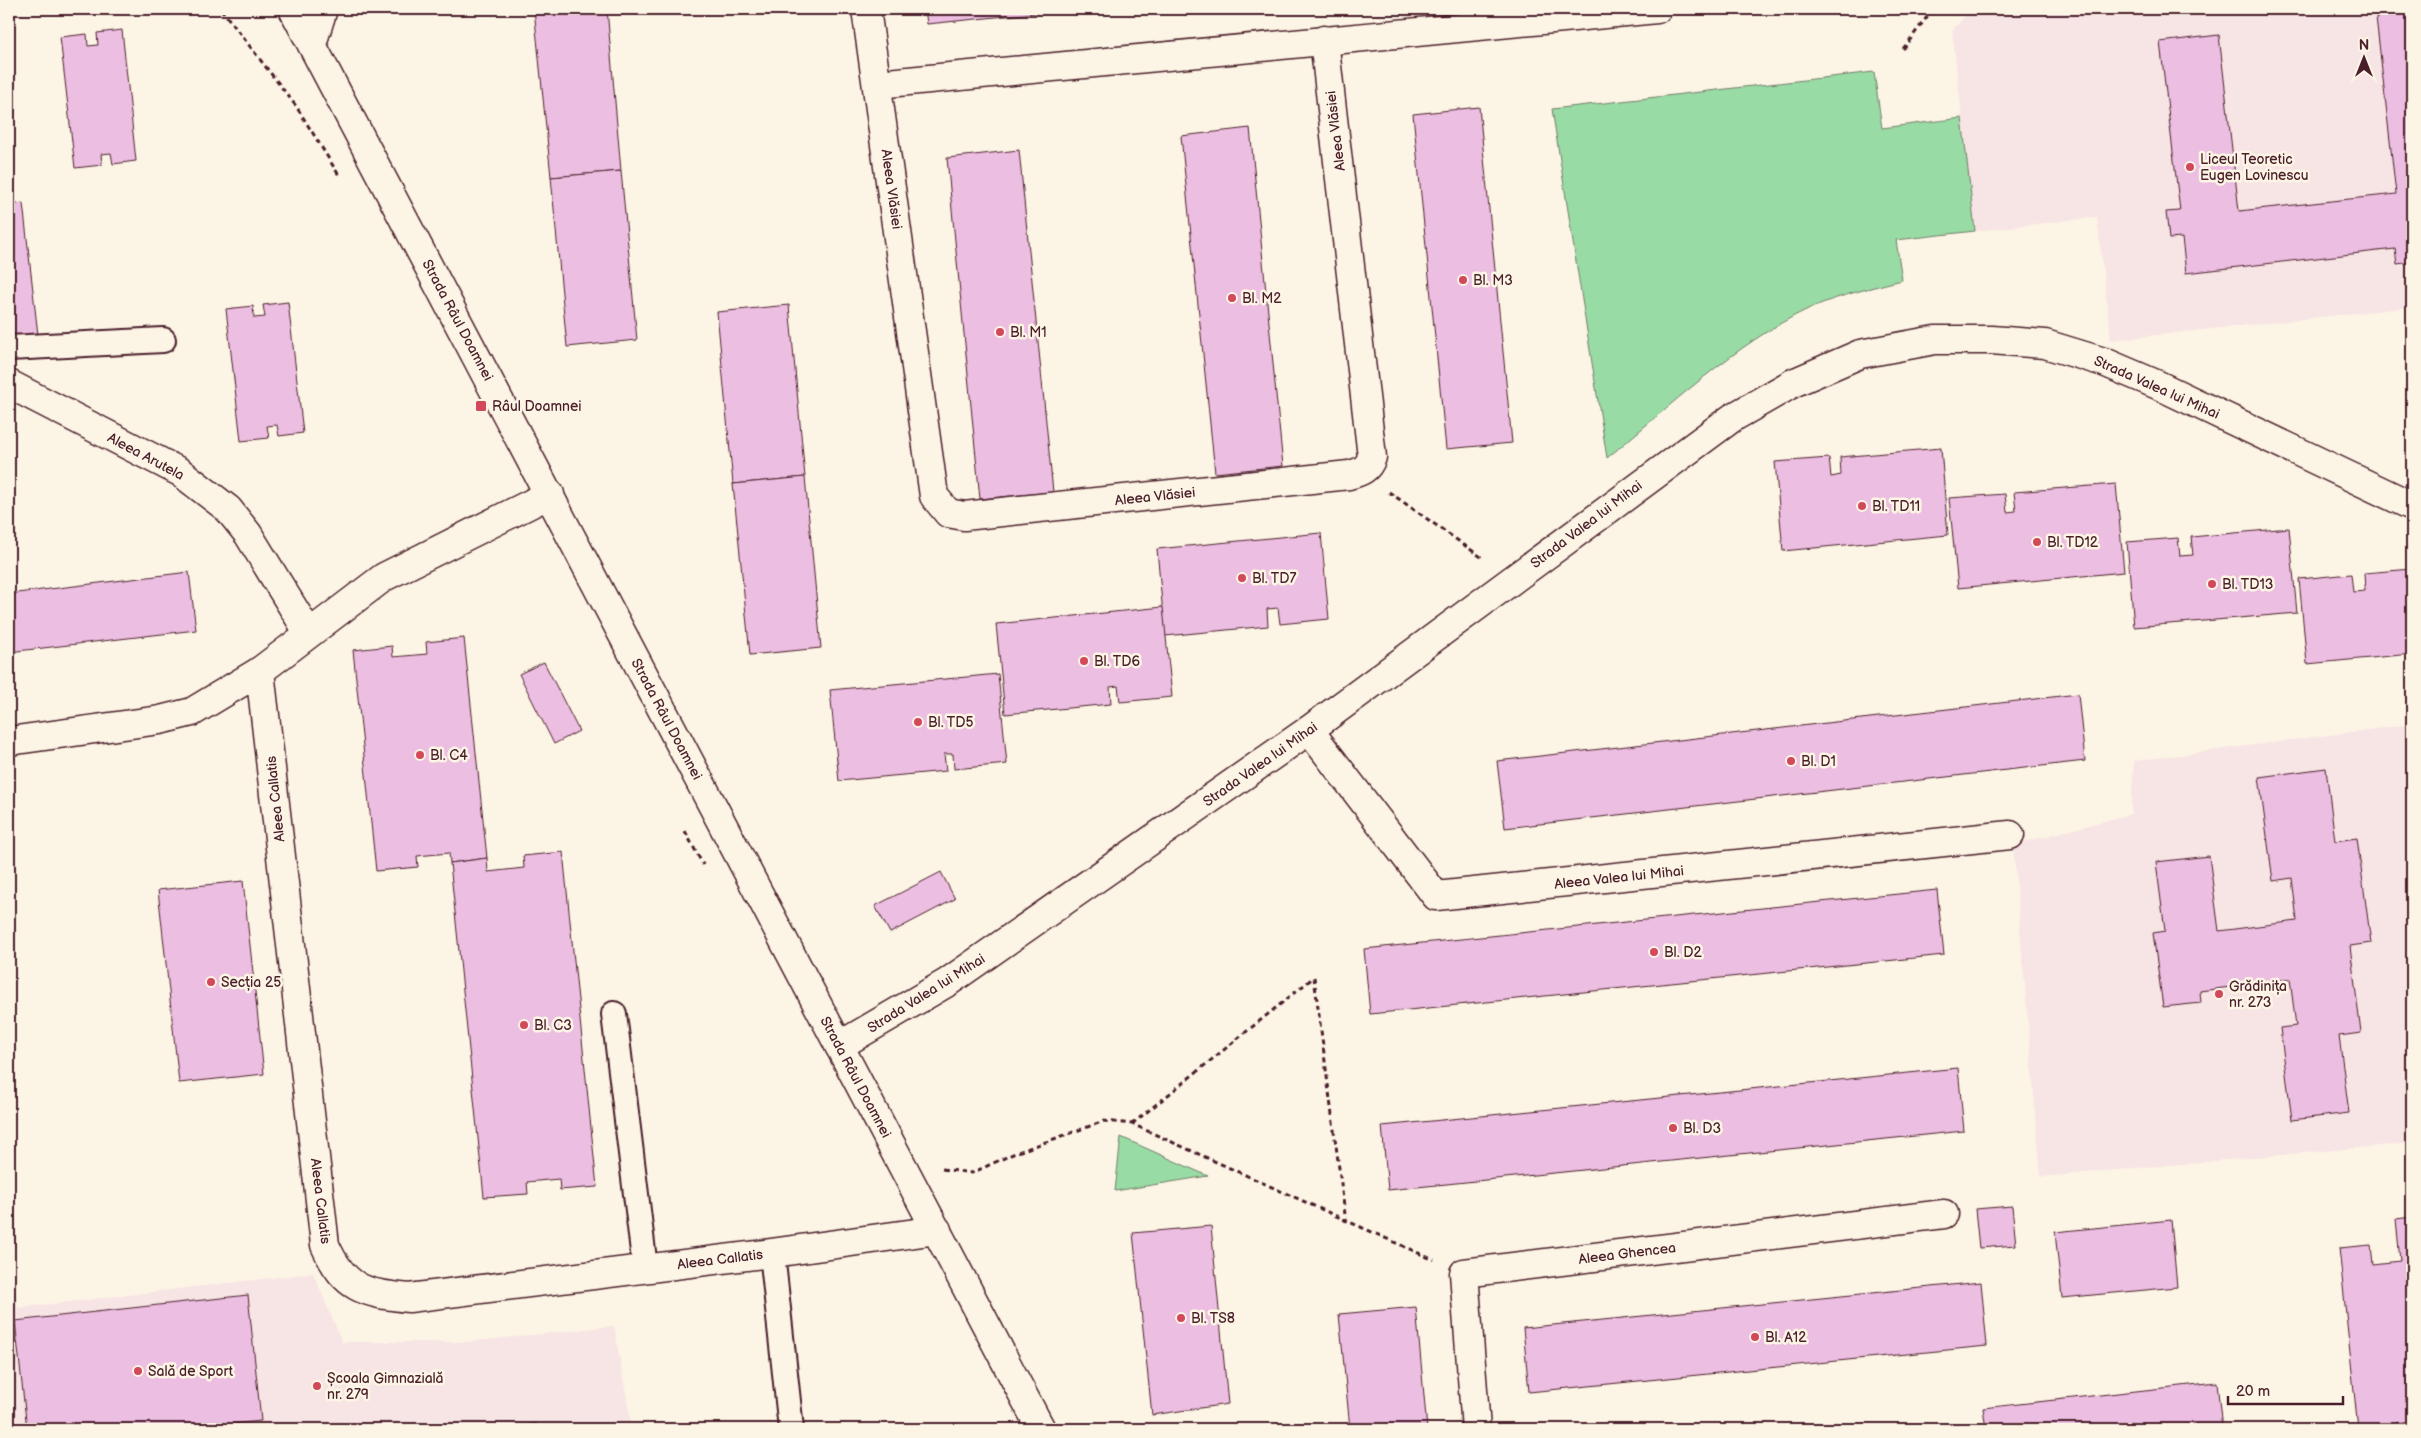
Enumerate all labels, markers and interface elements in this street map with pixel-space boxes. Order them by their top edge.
north arrow [2338,32,2388,82]
text: N [2359,37,2369,54]
street label: Aleea Vlăsiei [1322,90,1349,172]
street label: Aleea Vlăsiei [877,148,906,230]
place label: Liceul Teoretic Eugen Lovinescu [2200,151,2309,184]
marker: Liceul Teoretic Eugen Lovinescu [2184,161,2196,173]
street label: Strada Râul Doamnei [418,257,497,384]
place label: Bl. M3 [1473,272,1513,289]
marker: Bl. M3 [1457,274,1469,286]
place label: Bl. M2 [1242,290,1282,307]
marker: Bl. M2 [1226,292,1238,304]
place label: Bl. M1 [1010,324,1047,341]
marker: Bl. M1 [994,326,1006,338]
street label: Strada Valea lui Mihai [2091,352,2222,423]
place label: Râul Doamnei [492,398,582,415]
marker: Râul Doamnei [474,399,488,413]
street label: Aleea Arutela [105,429,187,484]
street label: Strada Valea lui Mihai [1527,477,1646,572]
street label: Aleea Vlăsiei [1114,484,1196,509]
place label: Bl. TD11 [1872,498,1920,515]
marker: Bl. TD11 [1856,500,1868,512]
place label: Bl. TD12 [2047,534,2099,551]
marker: Bl. TD12 [2031,536,2043,548]
place label: Bl. TD7 [1252,570,1296,587]
marker: Bl. TD7 [1236,572,1248,584]
place label: Bl. TD13 [2222,576,2273,593]
marker: Bl. TD13 [2206,578,2218,590]
place label: Bl. TD6 [1094,653,1140,670]
marker: Bl. TD6 [1078,655,1090,667]
street label: Strada Râul Doamnei [627,656,706,783]
place label: Bl. TD5 [928,714,973,731]
marker: Bl. TD5 [912,716,924,728]
street label: Strada Valea lui Mihai [1200,719,1321,810]
place label: Bl. C4 [430,747,468,764]
marker: Bl. C4 [414,749,426,761]
place label: Bl. D1 [1801,753,1836,770]
street label: Aleea Callatis [263,755,288,843]
marker: Bl. D1 [1785,755,1797,767]
street label: Aleea Valea lui Mihai [1553,862,1685,893]
place label: Bl. D2 [1664,944,1702,961]
marker: Bl. D2 [1648,946,1660,958]
street label: Strada Valea lui Mihai [864,950,988,1037]
place label: Secția 25 [221,974,281,991]
marker: Secția 25 [205,976,217,988]
place label: Grădinița nr. 273 [2229,978,2287,1011]
marker: Grădinița nr. 273 [2213,988,2225,1000]
street label: Strada Râul Doamnei [816,1014,895,1141]
place label: Bl. C3 [534,1017,572,1034]
marker: Bl. C3 [518,1019,530,1031]
place label: Bl. D3 [1683,1120,1721,1137]
marker: Bl. D3 [1667,1122,1679,1134]
street label: Aleea Callatis [307,1157,334,1245]
street label: Aleea Ghencea [1577,1239,1677,1268]
street label: Aleea Callatis [676,1246,764,1273]
place label: Bl. TS8 [1191,1310,1235,1327]
marker: Bl. TS8 [1175,1312,1187,1324]
place label: Bl. A12 [1765,1329,1807,1346]
marker: Bl. A12 [1749,1331,1761,1343]
place label: Sală de Sport [148,1363,234,1380]
marker: Sală de Sport [132,1365,144,1377]
place label: Școala Gimnazială nr. 279 [327,1370,444,1403]
scale bar [2228,1373,2344,1405]
marker: Școala Gimnazială nr. 279 [311,1380,323,1392]
text: 20 m [2236,1382,2270,1401]

